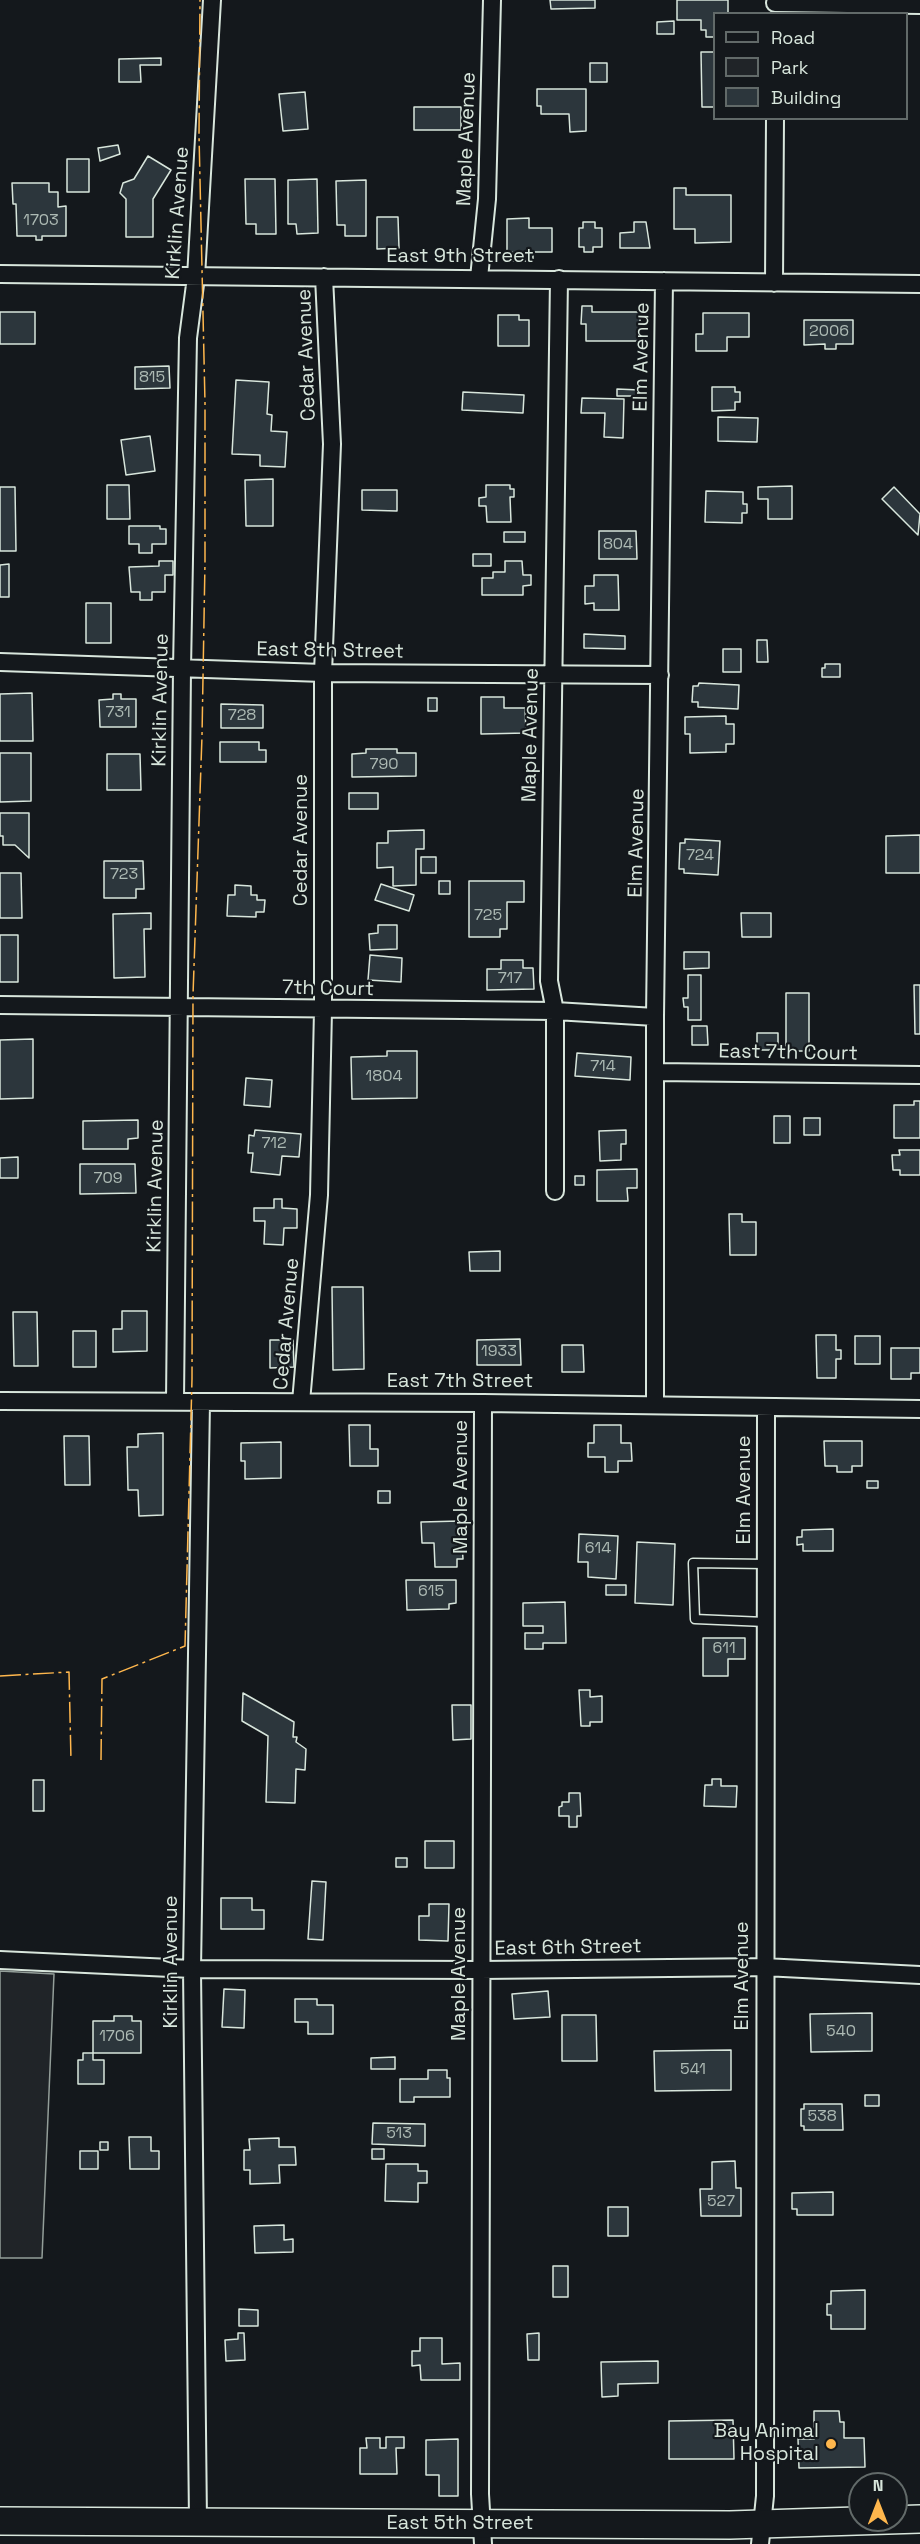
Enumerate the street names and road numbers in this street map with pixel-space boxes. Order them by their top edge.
street label: Maple Avenue [453,72,481,206]
street label: Kirklin Avenue [161,146,195,280]
street label: East 9th Street [386,245,534,269]
street label: Cedar Avenue [293,288,321,422]
street label: Elm Avenue [629,302,655,412]
street label: Kirklin Avenue [148,633,174,767]
street label: East 8th Street [256,638,404,664]
street label: Maple Avenue [518,668,544,802]
street label: Cedar Avenue [290,774,314,906]
street label: Elm Avenue [624,788,650,898]
street label: 7th Court [282,976,374,1002]
street label: East 7th Court [718,1040,858,1066]
street label: Kirklin Avenue [143,1119,169,1253]
street label: Cedar Avenue [269,1257,305,1391]
street label: East 7th Street [387,1370,533,1394]
street label: Maple Avenue [450,1420,474,1554]
street label: Elm Avenue [733,1435,757,1545]
street label: Kirklin Avenue [160,1895,184,2029]
street label: Maple Avenue [448,1907,472,2041]
street label: Elm Avenue [731,1921,755,2031]
street label: East 6th Street [494,1935,642,1961]
street label: East 5th Street [386,2512,534,2536]

